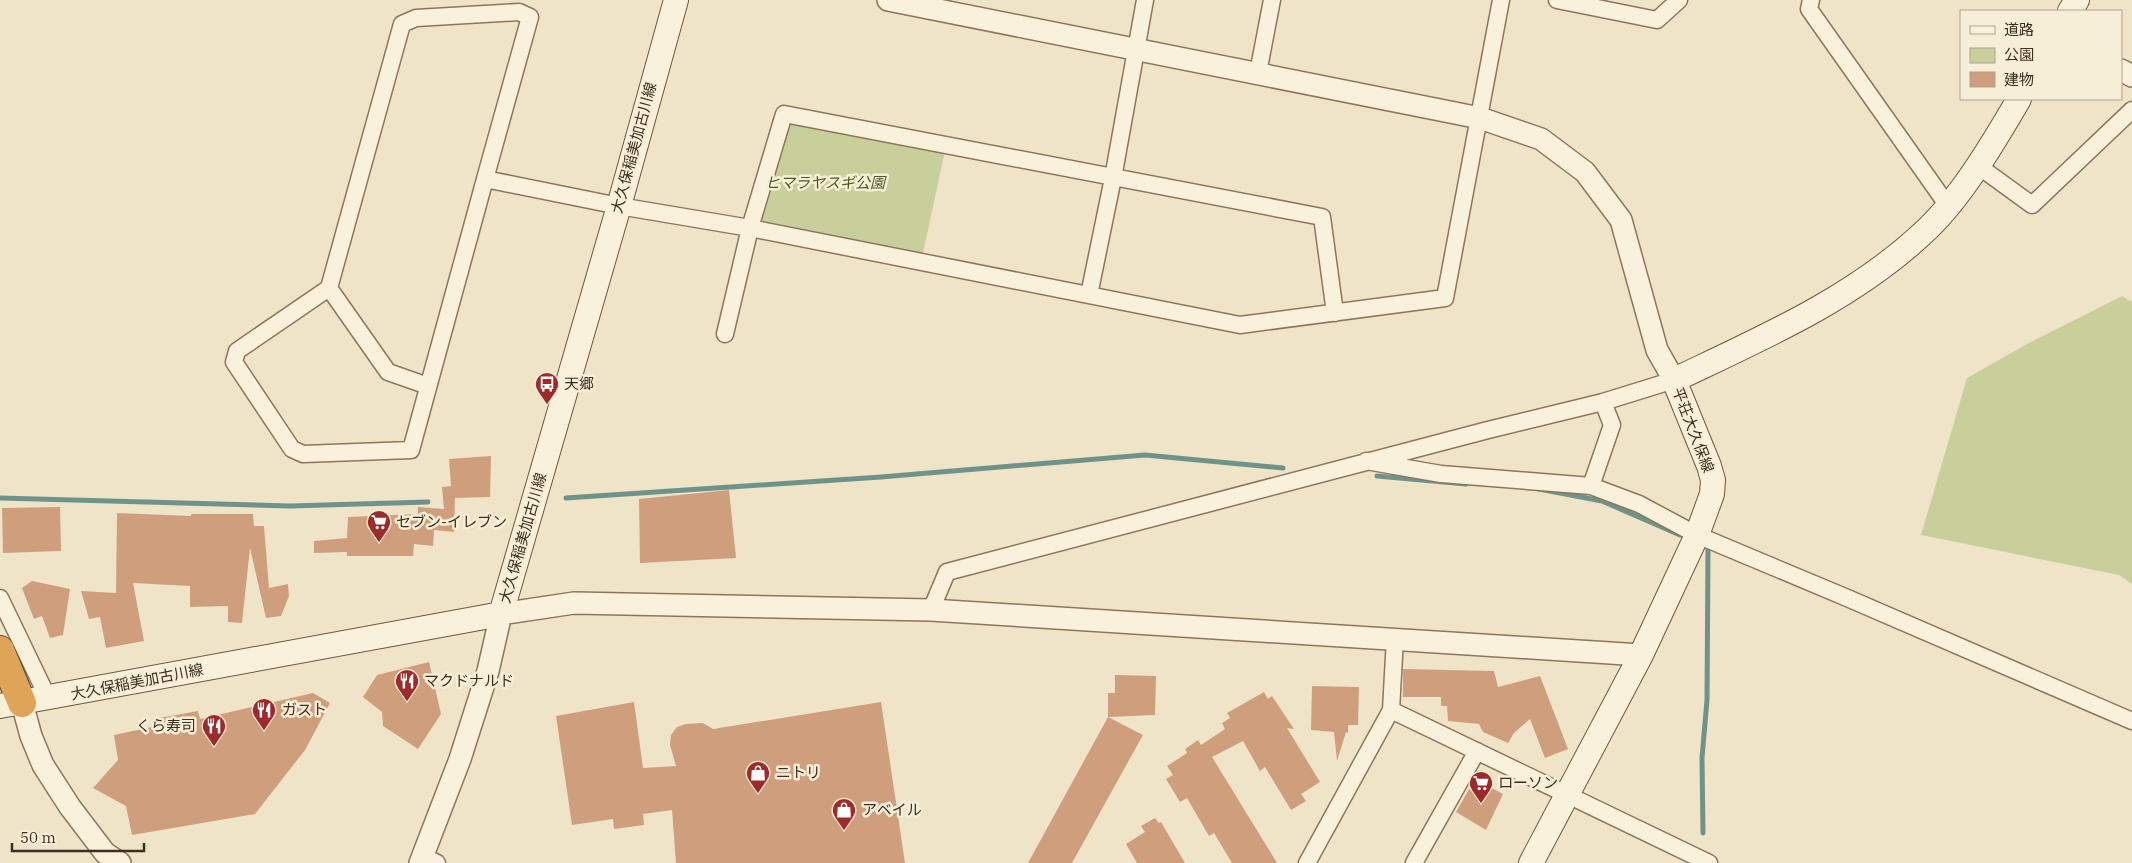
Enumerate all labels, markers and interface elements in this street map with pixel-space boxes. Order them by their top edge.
legend [1960,10,2122,100]
text: 道路 [2004,20,2034,39]
text: 公園 [2004,45,2034,64]
text: 建物 [2004,70,2034,89]
street label: 大久保稲美加古川線 [607,80,660,216]
park label: ヒマラヤスギ公園 [765,173,887,192]
bus stop icon: 天郷 [534,371,560,405]
place label: 天郷 [564,374,594,393]
street label: 平荘大久保線 [1668,384,1718,475]
street label: 大久保稲美加古川線 [495,470,550,605]
supermarket icon: セブン-イレブン [366,509,392,543]
place label: セブン-イレブン [396,512,507,531]
street label: 大久保稲美加古川線 [69,659,205,704]
restaurant icon: マクドナルド [394,668,420,702]
place label: マクドナルド [424,671,514,690]
restaurant icon: ガスト [251,697,277,731]
place label: ガスト [282,700,327,719]
restaurant icon: くら寿司 [201,713,227,747]
place label: くら寿司 [136,716,196,735]
shop icon: ニトリ [745,760,771,794]
place label: ニトリ [776,763,821,782]
supermarket icon: ローソン [1468,770,1494,804]
place label: ローソン [1498,773,1558,792]
shop icon: アベイル [831,797,857,831]
place label: アベイル [862,800,922,819]
scale bar [12,820,145,852]
text: 50 m [20,828,56,847]

